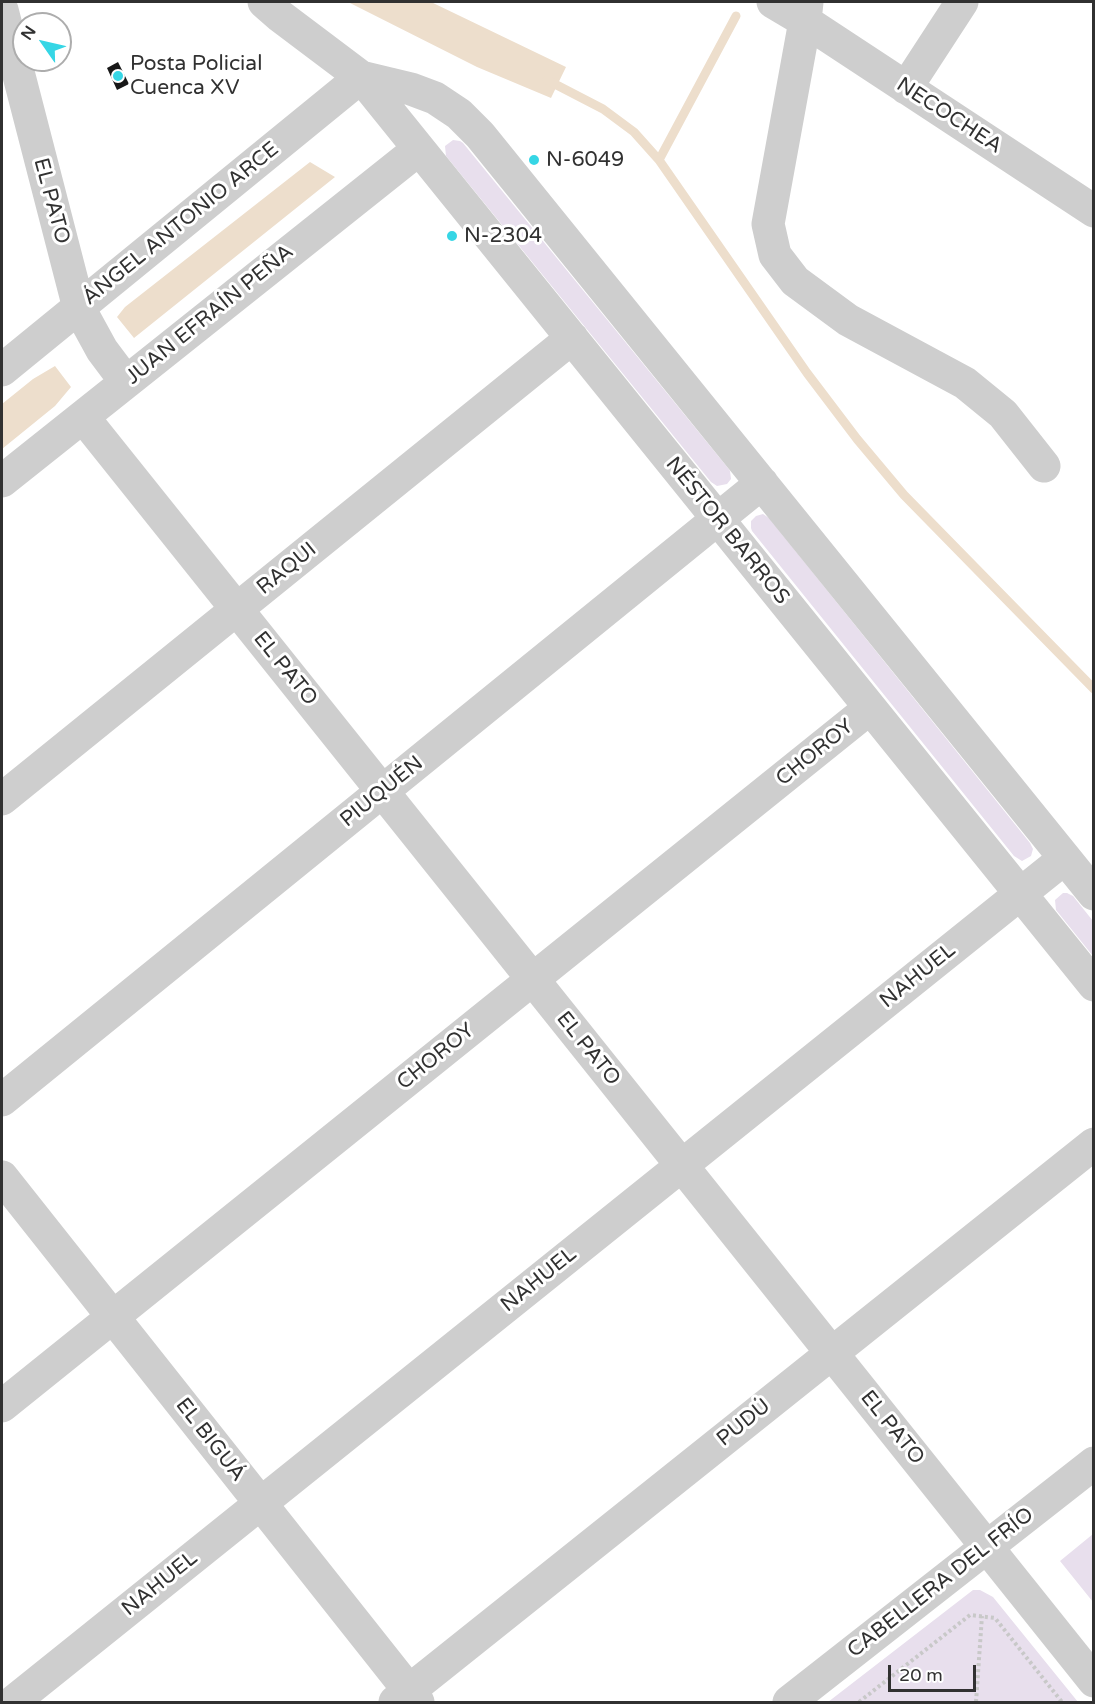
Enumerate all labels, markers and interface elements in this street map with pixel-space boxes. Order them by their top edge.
north arrow [12,12,72,72]
text: N [17,22,41,44]
place label: Posta Policial Cuenca XV [130,51,262,101]
marker: Posta Policial Cuenca XV [111,69,125,83]
street label: NECOCHEA [891,73,1007,159]
street label: ÁNGEL ANTONIO ARCE [78,137,284,311]
place label: N-6049 [546,147,624,173]
marker: N-6049 [527,153,541,167]
street label: EL PATO [27,155,75,247]
place label: N-2304 [464,223,542,249]
marker: N-2304 [445,229,459,243]
street label: JUAN EFRAÍN PEÑA [121,240,299,390]
street label: NÉSTOR BARROS [660,452,794,610]
street label: RAQUI [252,537,322,601]
street label: EL PATO [248,627,322,711]
street label: CHOROY [771,714,859,792]
street label: PIUQUÉN [336,751,428,833]
street label: NAHUEL [875,938,961,1014]
street label: EL PATO [551,1007,625,1091]
street label: CHOROY [392,1018,480,1096]
street label: NAHUEL [496,1242,582,1318]
street label: EL PATO [855,1386,929,1470]
street label: EL BIGUÁ [170,1393,250,1487]
street label: PUDÚ [712,1394,776,1452]
street label: CABELLERA DEL FRÍO [843,1502,1039,1664]
street label: NAHUEL [117,1546,203,1622]
scale bar [891,1653,980,1691]
text: 20 m [899,1664,943,1686]

